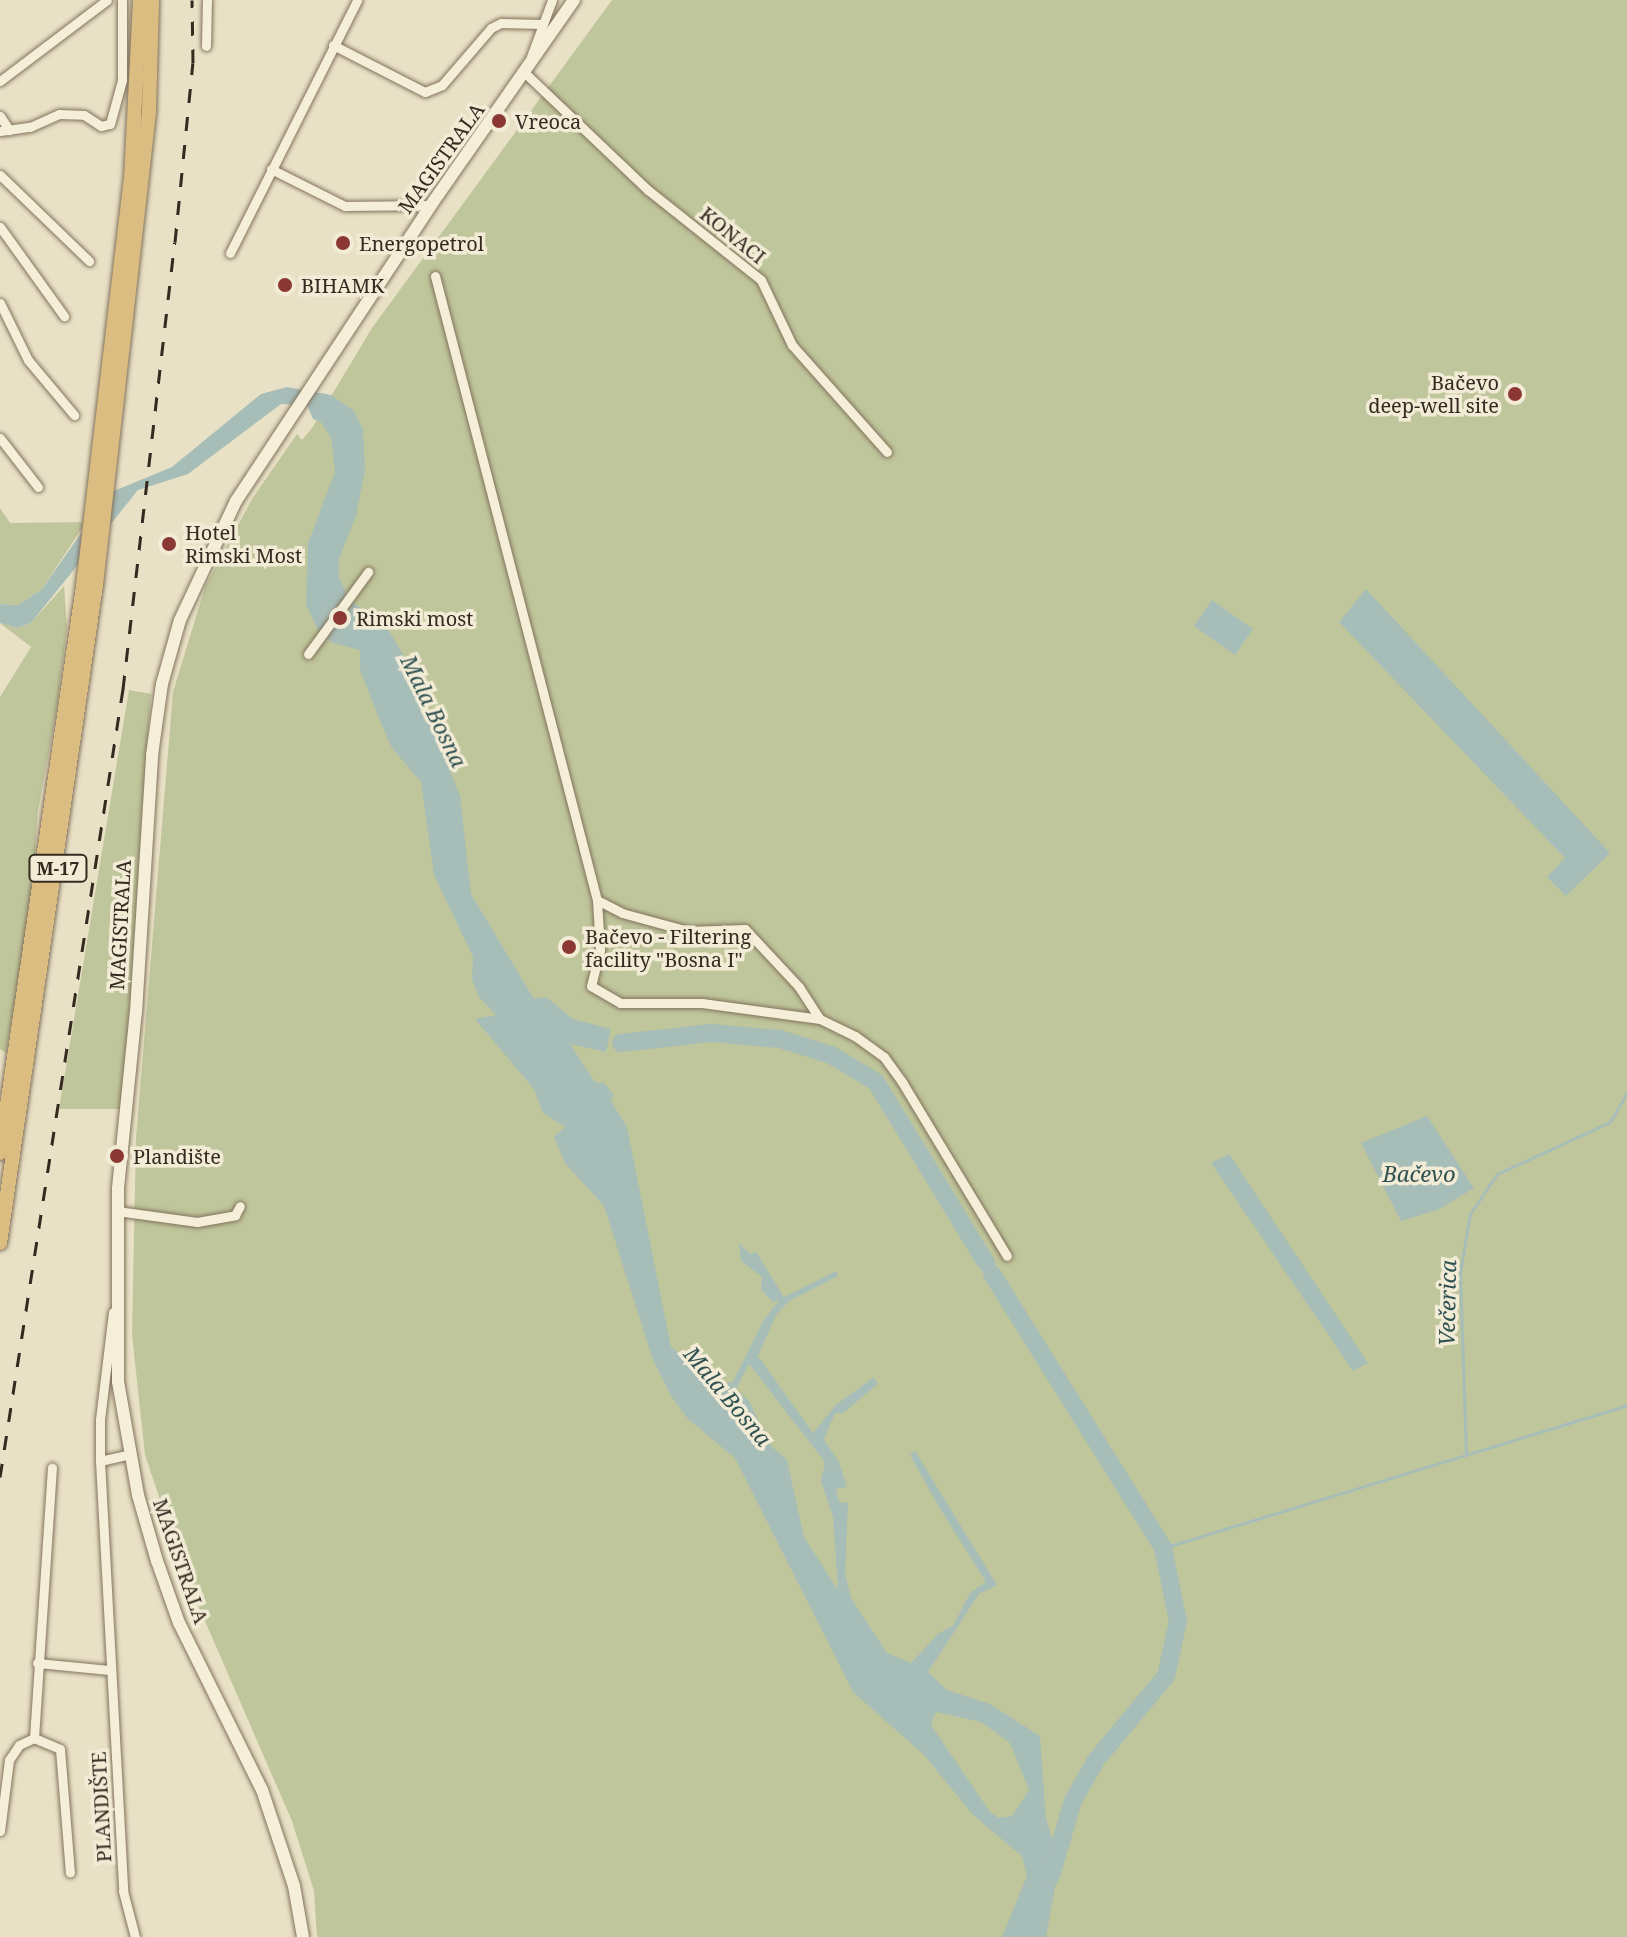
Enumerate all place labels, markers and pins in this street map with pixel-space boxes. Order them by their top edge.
place label: Vreoca [515,109,581,133]
marker: Vreoca [490,112,508,130]
place label: Energopetrol [359,231,484,255]
marker: Energopetrol [334,234,352,252]
place label: BIHAMK [301,273,384,297]
marker: BIHAMK [276,276,294,294]
place label: Bačevo deep-well site [1368,370,1499,417]
marker: Bačevo deep-well site [1506,385,1524,403]
place label: Hotel Rimski Most [185,520,302,567]
marker: Hotel Rimski Most [160,535,178,553]
place label: Rimski most [356,606,473,630]
marker: Rimski most [331,609,349,627]
place label: Bačevo - Filtering facility "Bosna I" [585,924,751,971]
marker: Bačevo - Filtering facility "Bosna I" [560,938,578,956]
place label: Plandište [133,1144,221,1168]
marker: Plandište [108,1147,126,1165]

